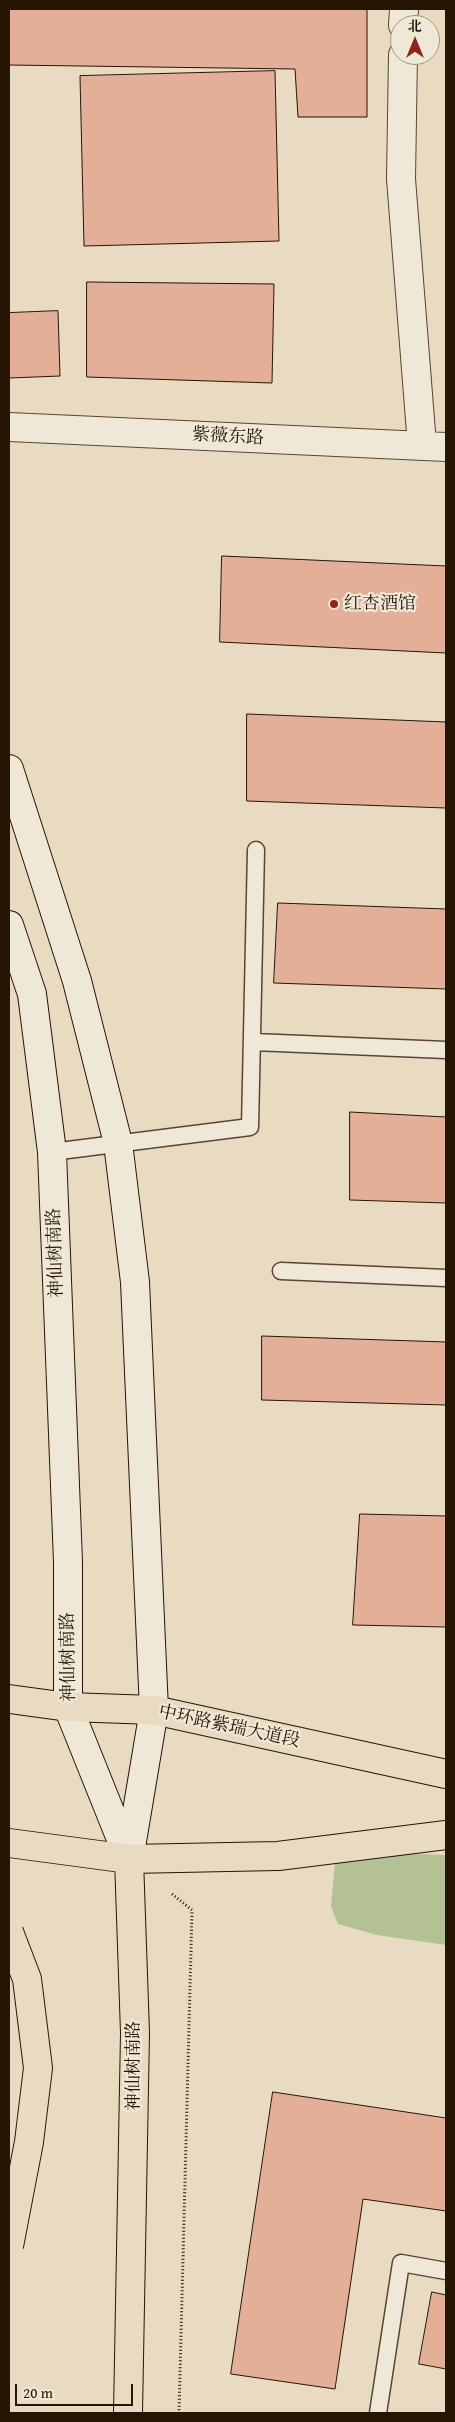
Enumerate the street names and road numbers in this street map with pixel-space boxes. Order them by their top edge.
street label: 紫薇东路 [191,424,265,450]
street label: 神仙树南路 [44,1208,68,1298]
street label: 神仙树南路 [57,1612,81,1702]
street label: 中环路紫瑞大道段 [156,1701,302,1753]
street label: 神仙树南路 [123,2021,145,2111]

